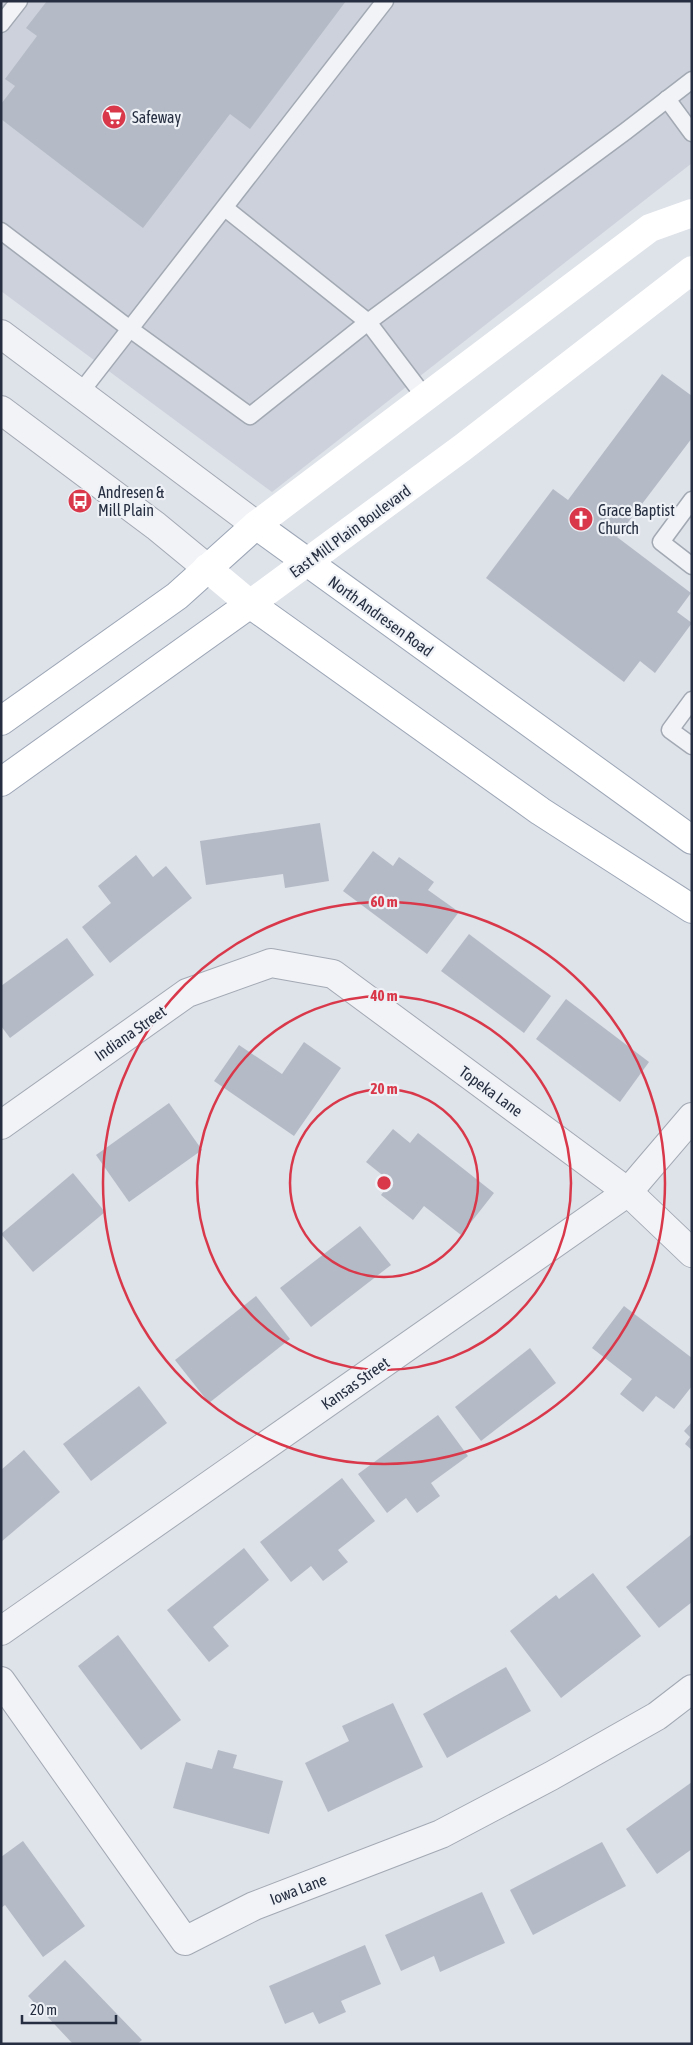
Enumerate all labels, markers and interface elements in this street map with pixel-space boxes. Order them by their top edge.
supermarket icon: Safeway [101,104,127,130]
place label: Safeway [132,108,182,127]
street label: East Mill Plain Boulevard [286,481,414,581]
place label: Andresen & Mill Plain [98,483,165,519]
bus stop icon: Andresen & Mill Plain [67,488,93,514]
place label: Grace Baptist Church [598,501,675,537]
church icon: Grace Baptist Church [568,506,594,532]
street label: North Andresen Road [325,572,437,660]
text: 60 m [371,893,398,910]
text: 40 m [370,987,398,1004]
street label: Indiana Street [91,1002,169,1064]
street label: Topeka Lane [455,1062,526,1121]
text: 20 m [371,1080,398,1097]
centre of rings [375,1174,393,1192]
street label: Kansas Street [318,1353,393,1413]
street label: Iowa Lane [267,1870,329,1908]
scale bar [22,1992,116,2024]
text: 20 m [30,2001,57,2018]

